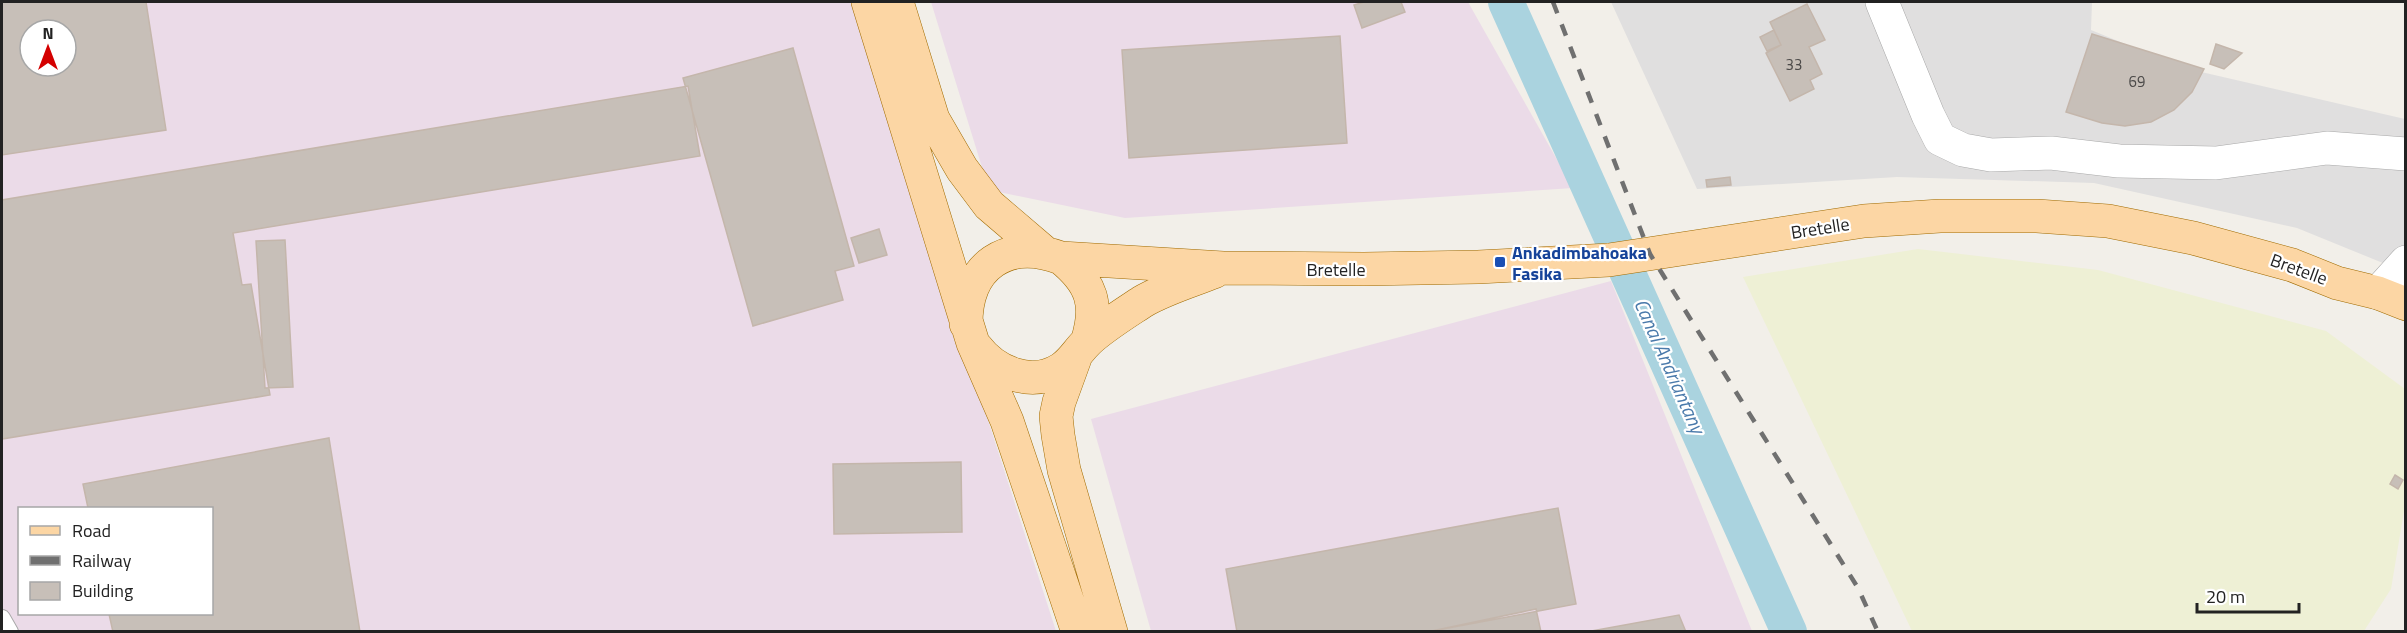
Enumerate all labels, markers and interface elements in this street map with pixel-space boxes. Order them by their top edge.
north arrow [18,18,78,78]
text: N [42,21,54,45]
house number: 33 [1786,53,1802,76]
house number: 69 [2129,70,2145,93]
street label: Bretelle [1789,210,1851,246]
place label: Ankadimbahoaka Fasika [1512,239,1647,287]
street label: Bretelle [2267,246,2331,292]
marker: Ankadimbahoaka Fasika [1493,255,1507,269]
street label: Bretelle [1307,256,1366,283]
water label: Canal Andriantany [1626,293,1714,440]
legend [18,507,213,615]
text: Road [72,517,111,544]
text: Railway [72,547,132,574]
scale bar [2197,576,2299,614]
text: Building [72,577,133,604]
text: 20 m [2206,583,2245,610]

